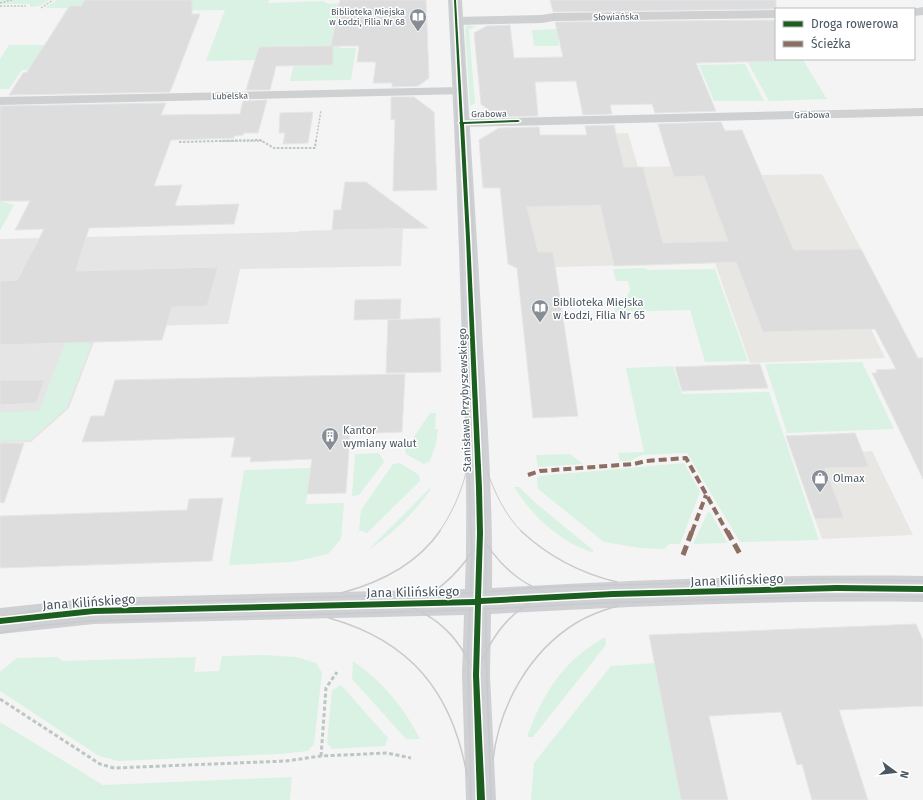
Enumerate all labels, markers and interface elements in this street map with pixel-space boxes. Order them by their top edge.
place label: Biblioteka Miejska w Łodzi, Filia Nr 68 [329,7,405,27]
library icon: Biblioteka Miejska w Łodzi, Filia Nr 68 [408,7,428,32]
legend [775,8,915,60]
street label: Słowiańska [593,12,639,22]
text: Droga rowerowa [811,17,898,31]
text: Ścieżka [811,36,851,51]
street label: Lubelska [212,91,248,101]
street label: Grabowa [471,109,507,119]
street label: Grabowa [794,110,830,120]
place label: Biblioteka Miejska w Łodzi, Filia Nr 65 [553,296,645,322]
library icon: Biblioteka Miejska w Łodzi, Filia Nr 65 [530,298,550,323]
street label: Stanisława Przybyszewskiego [456,328,474,472]
place label: Kantor wymiany walut [343,424,417,450]
building icon: Kantor wymiany walut [320,426,340,451]
shop icon: Olmax [810,468,830,493]
place label: Olmax [833,472,865,485]
street label: Jana Kilińskiego [690,571,784,589]
street label: Jana Kilińskiego [366,584,460,600]
street label: Jana Kilińskiego [42,591,136,613]
north arrow [875,752,915,792]
text: N [897,769,911,780]

